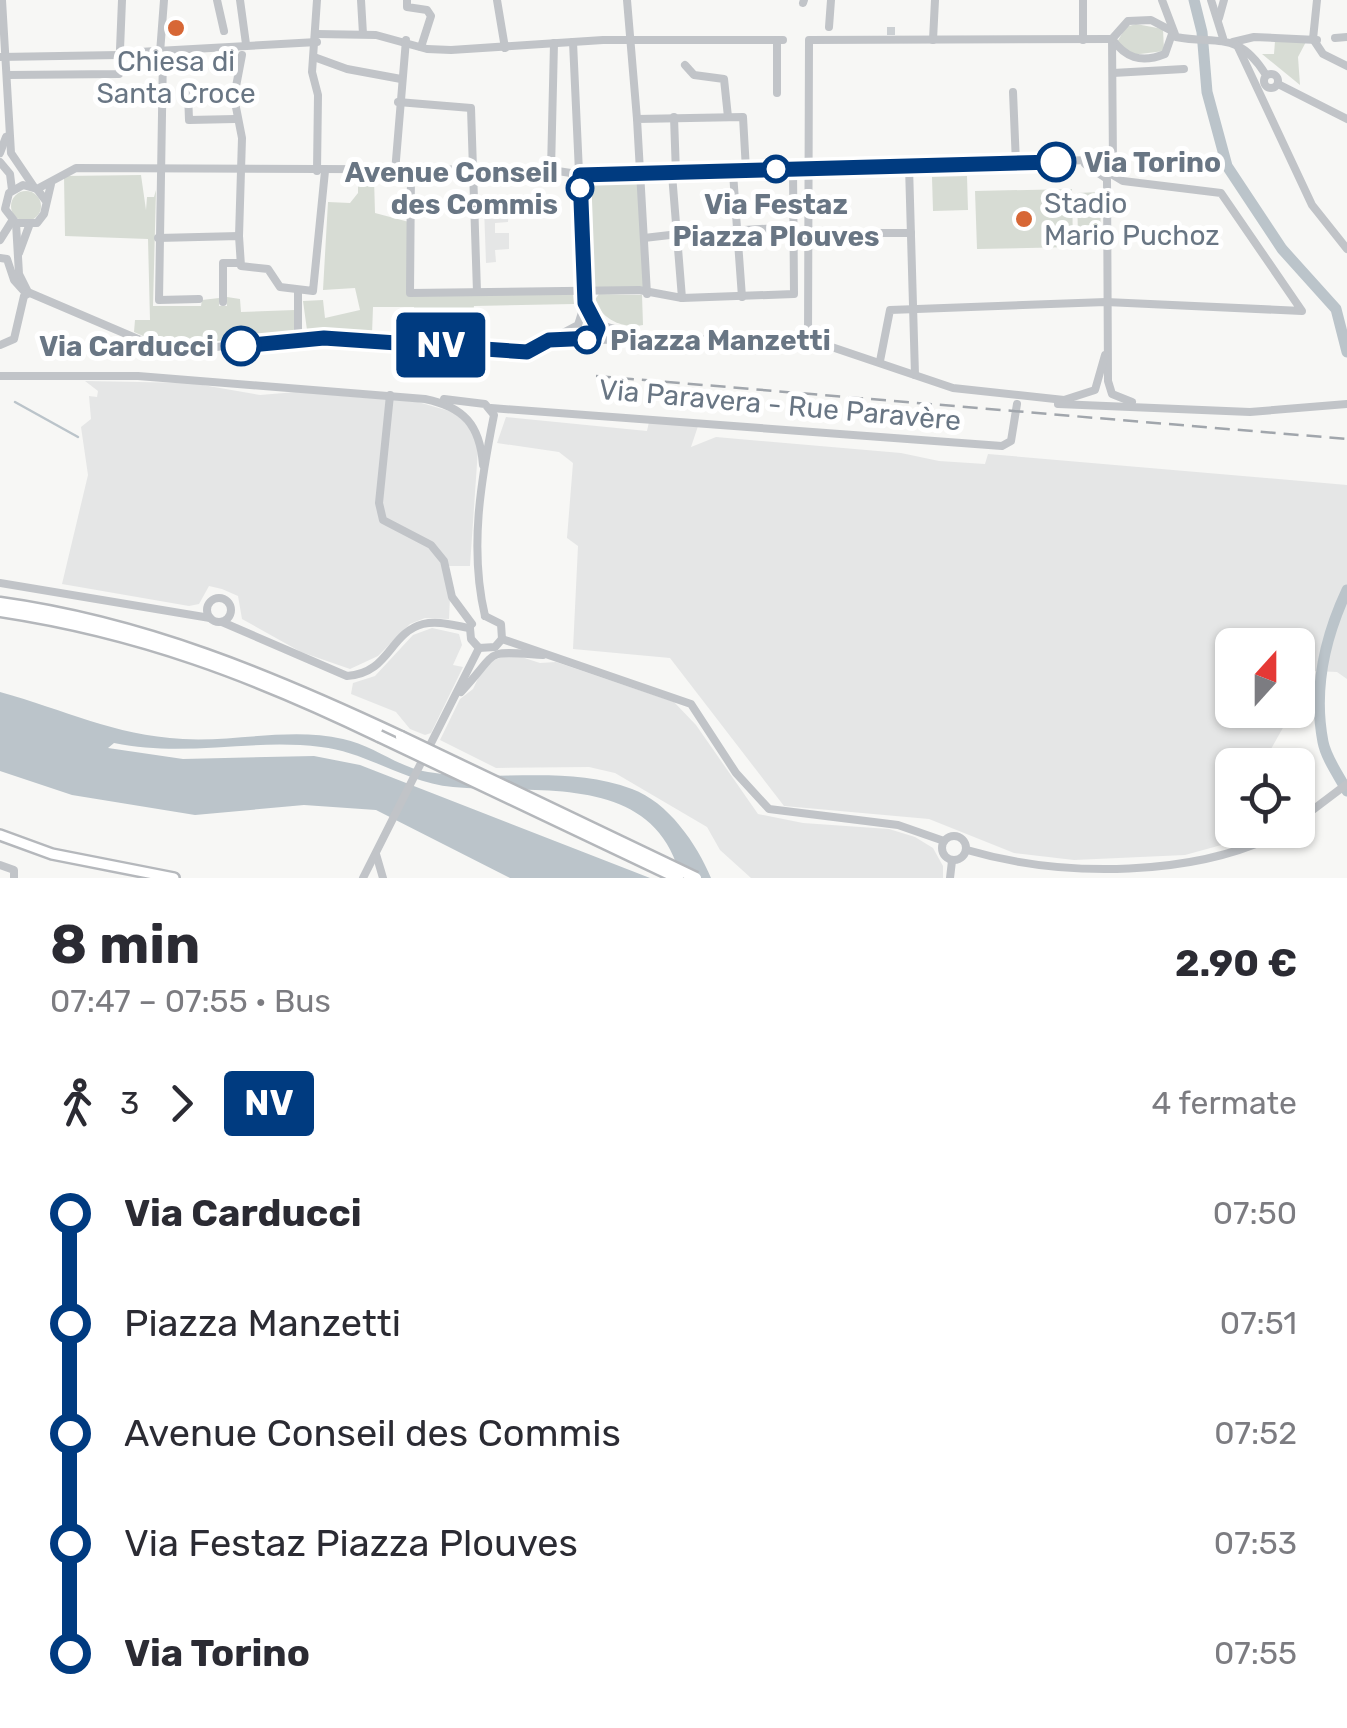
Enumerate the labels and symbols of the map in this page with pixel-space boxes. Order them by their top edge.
marker: Chiesa di Santa Croce [165,17,187,39]
place label: Chiesa di Santa Croce [96,45,256,110]
marker: Via Torino [1037,143,1075,181]
place label: Via Torino [1084,146,1221,179]
place label: Avenue Conseil des Commis [345,156,558,221]
marker: Via Festaz Piazza Plouves [763,156,789,182]
marker: Avenue Conseil des Commis [567,175,593,201]
place label: Stadio Mario Puchoz [1044,187,1220,252]
place label: Via Festaz Piazza Plouves [672,188,880,253]
marker: Stadio Mario Puchoz [1013,208,1035,230]
line badge: NV [396,312,486,378]
place label: Piazza Manzetti [610,324,831,357]
marker: Via Carducci [222,327,260,365]
marker: Piazza Manzetti [574,327,600,353]
place label: Via Carducci [39,330,214,363]
street label: Via Paravera - Rue Paravère [598,373,962,437]
north arrow [1215,628,1315,728]

